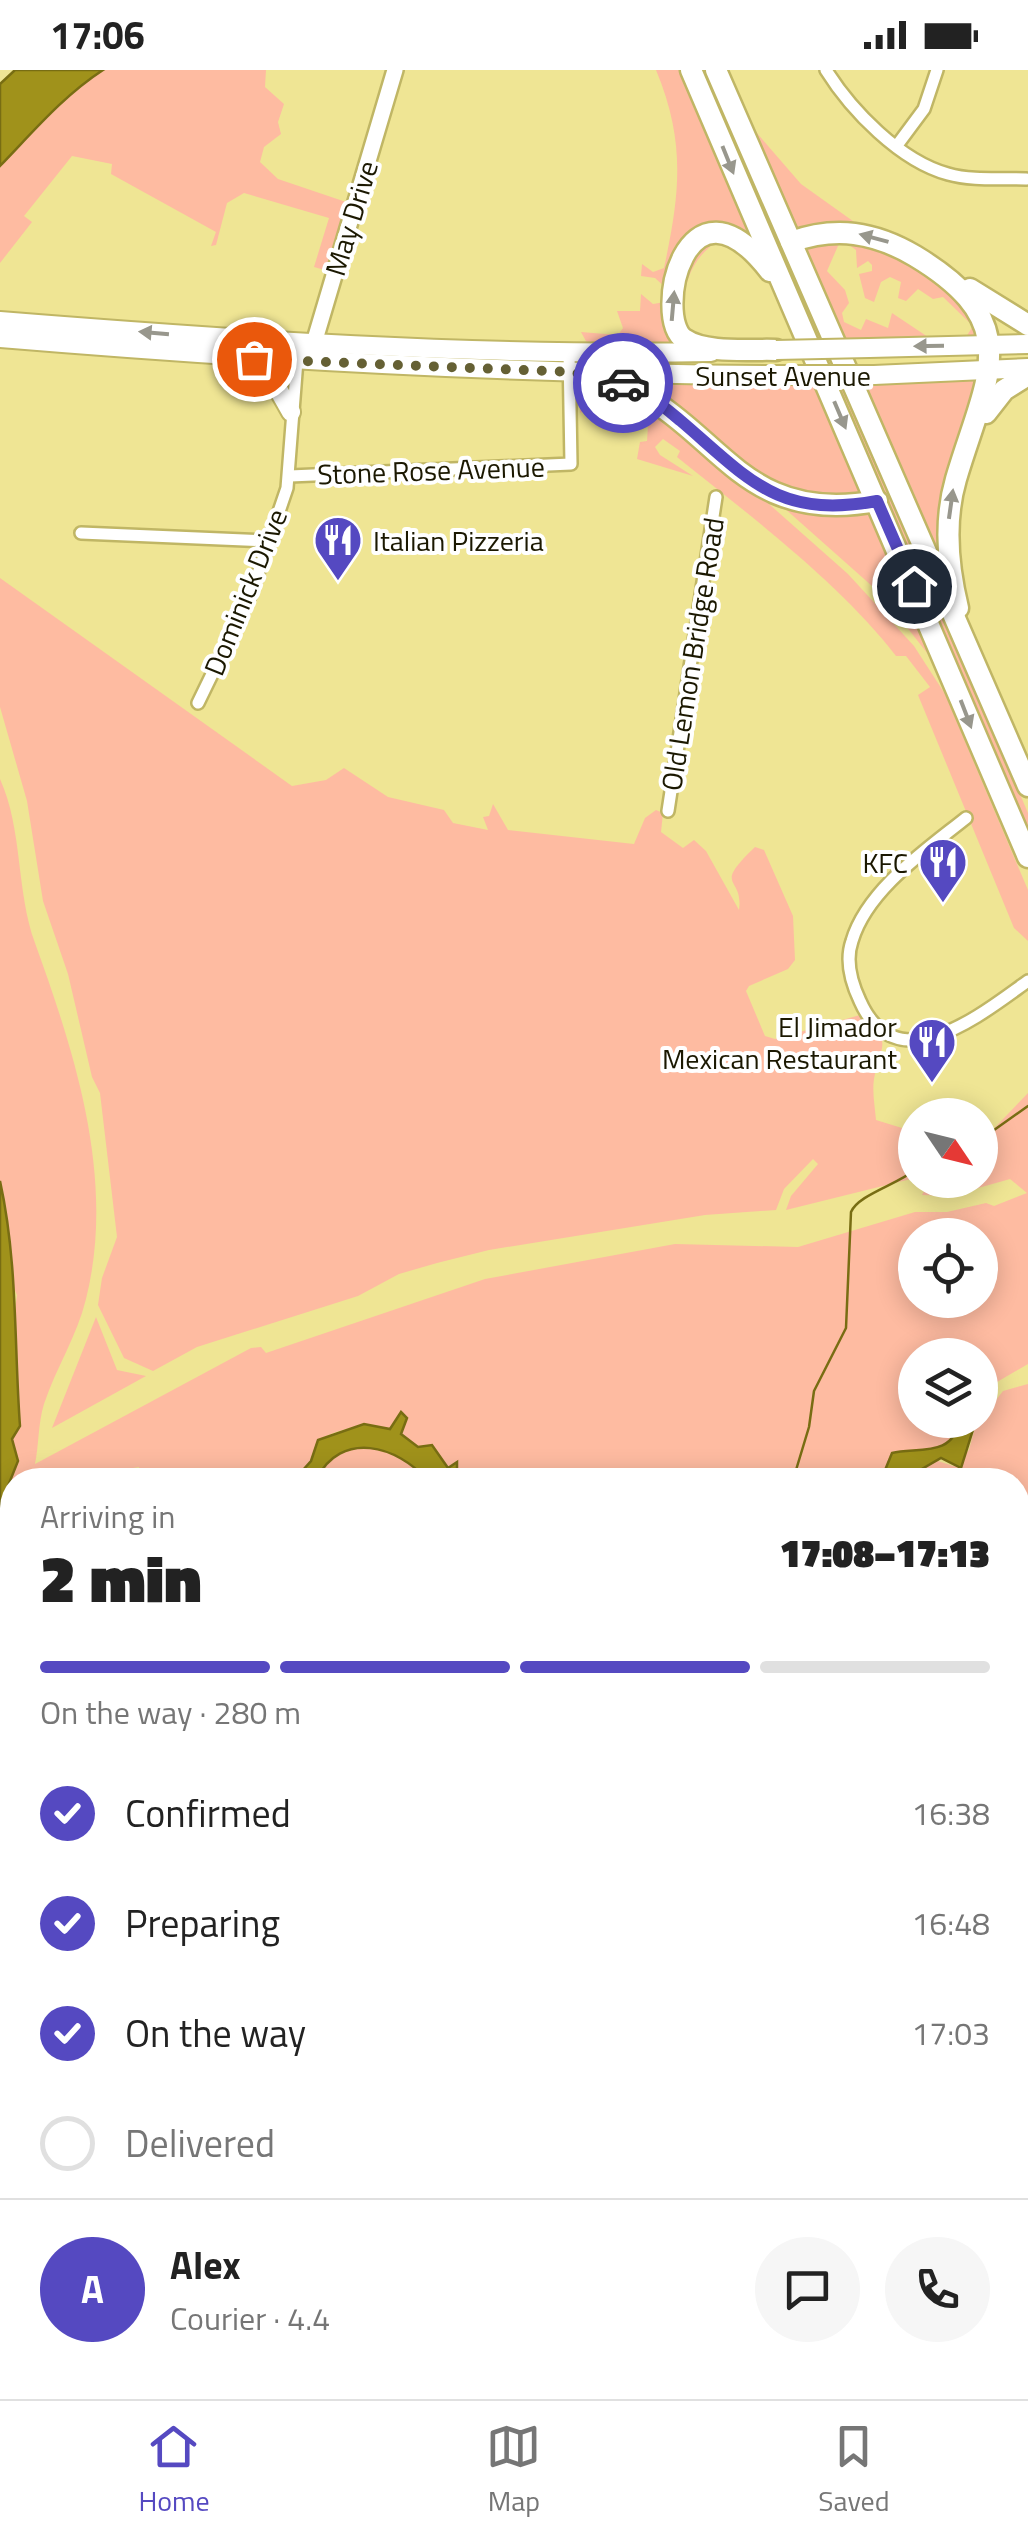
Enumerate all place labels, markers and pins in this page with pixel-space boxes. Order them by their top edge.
pin [212,317,297,402]
restaurant icon: Italian Pizzeria [312,514,364,582]
place label: Italian Pizzeria [373,519,544,562]
pin [872,544,957,629]
restaurant icon: KFC [917,836,969,904]
place label: KFC [862,841,908,884]
place label: El Jimador Mexican Restaurant [662,1005,897,1080]
restaurant icon: El Jimador Mexican Restaurant [906,1016,958,1084]

